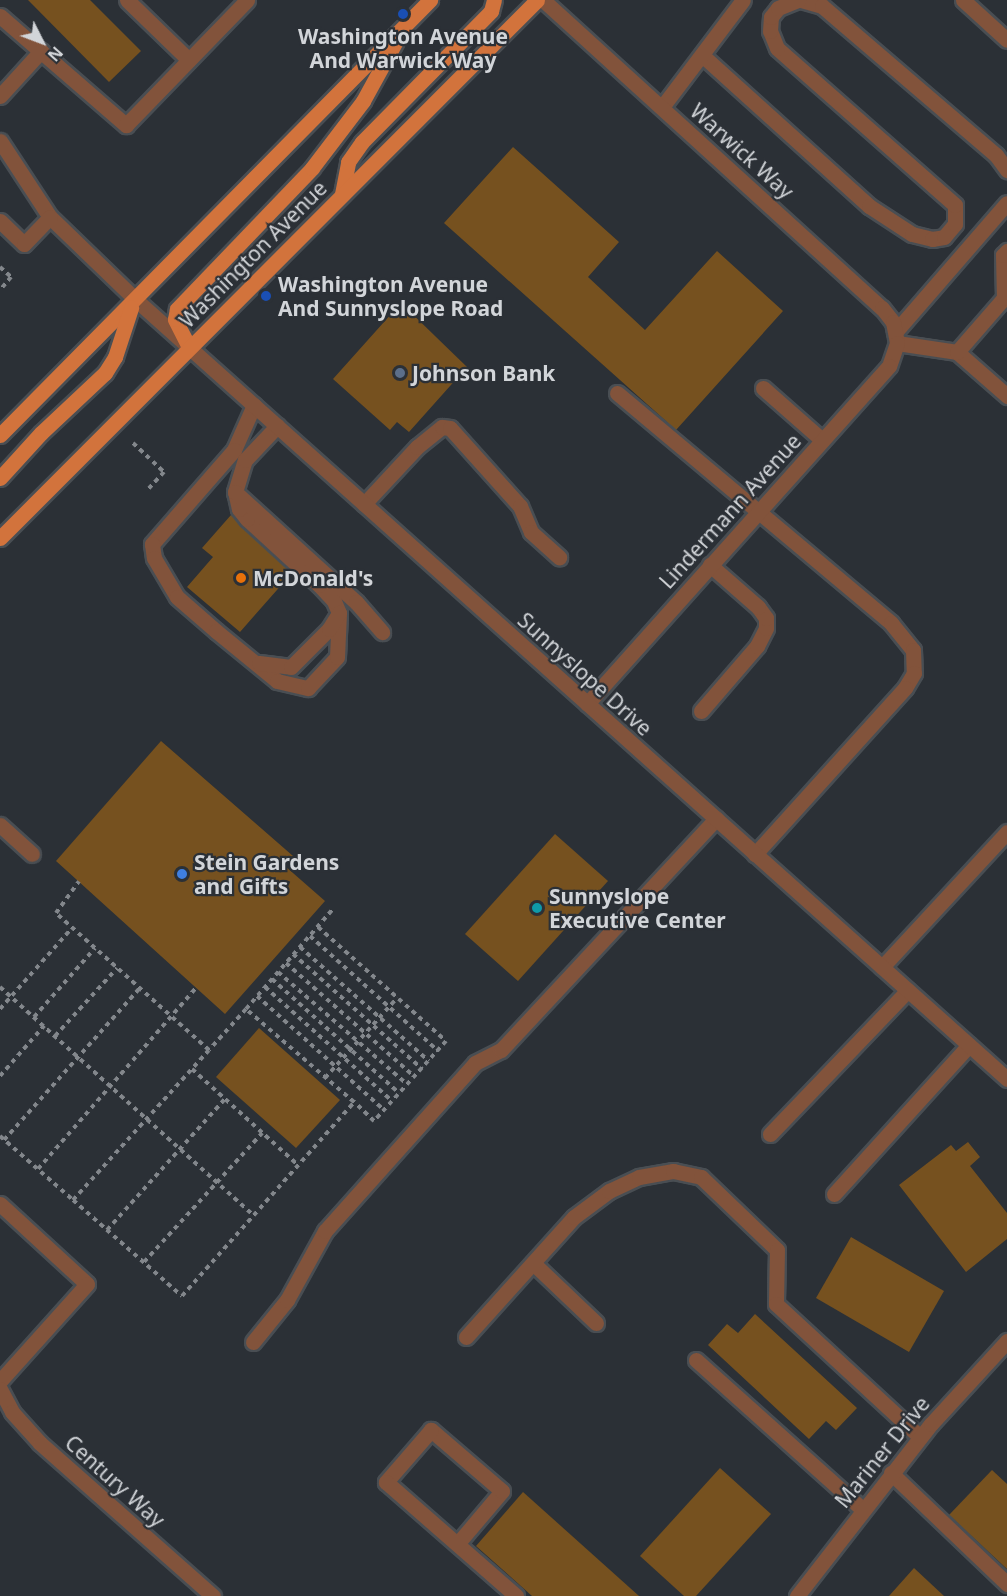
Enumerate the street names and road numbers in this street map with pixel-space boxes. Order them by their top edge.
street label: Warwick Way [685,98,799,204]
street label: Washington Avenue [174,175,332,333]
street label: Lindermann Avenue [654,428,806,594]
street label: Sunnyslope Drive [513,607,657,741]
street label: Mariner Drive [829,1391,935,1513]
street label: Century Way [60,1430,170,1532]

